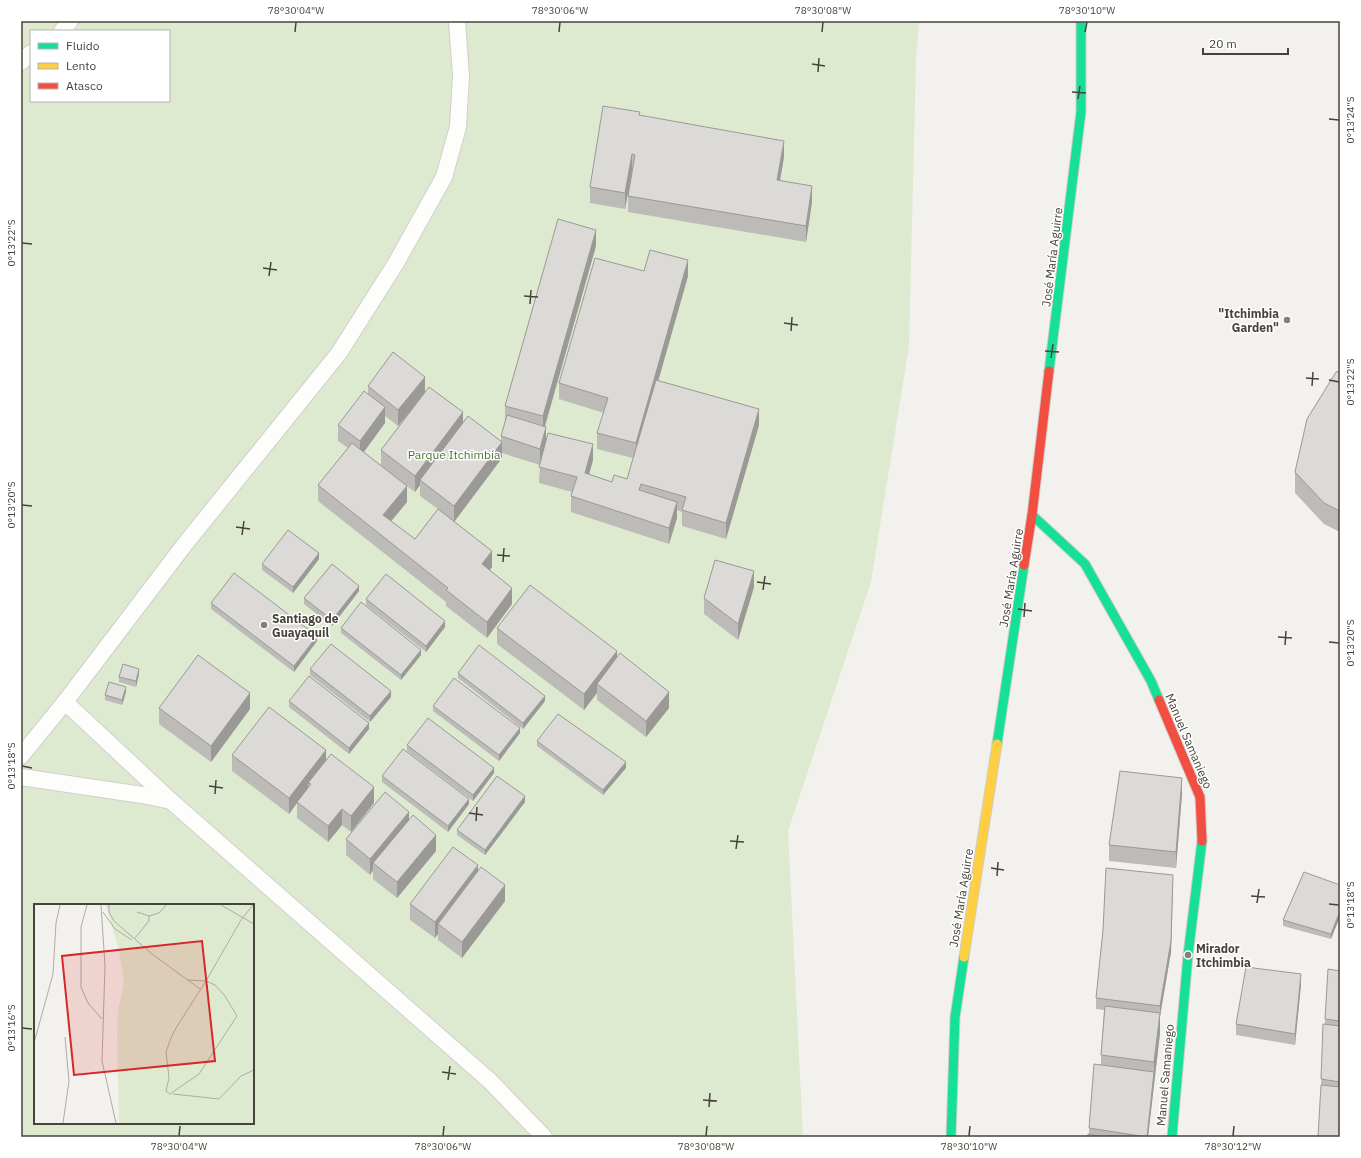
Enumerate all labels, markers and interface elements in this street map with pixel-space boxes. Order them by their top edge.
text: 78°30'04"W [268,4,324,17]
text: 78°30'06"W [532,4,588,17]
text: 78°30'08"W [795,4,851,17]
text: 78°30'10"W [1059,4,1115,17]
legend [30,30,170,102]
scale bar [1203,30,1288,56]
text: 20 m [1209,36,1237,51]
text: Fluido [66,38,100,53]
text: Lento [66,58,96,73]
text: Atasco [66,78,103,93]
text: 0°13'24"S [1344,96,1357,144]
street label: José María Aguirre [1038,206,1066,308]
text: 0°13'22"S [5,219,18,267]
place label: "Itchimbia Garden" [1218,306,1279,335]
marker: "Itchimbia Garden" [1282,315,1292,325]
text: 0°13'22"S [1344,358,1357,406]
park label: Parque Itchimbía [408,447,501,462]
text: 0°13'20"S [5,481,18,529]
street label: José María Aguirre [996,527,1026,629]
place label: Santiago de Guayaquil [272,611,339,640]
text: 0°13'20"S [1344,619,1357,667]
marker: Santiago de Guayaquil [259,620,269,630]
street label: Manuel Samaniego [1162,691,1216,791]
text: 0°13'18"S [5,742,18,790]
street label: José María Aguirre [946,847,976,949]
text: 0°13'18"S [1344,881,1357,929]
inset map [34,904,254,1124]
place label: Mirador Itchimbia [1196,941,1251,970]
marker: Mirador Itchimbia [1183,950,1193,960]
text: 0°13'16"S [5,1004,18,1052]
street label: Manuel Samaniego [1153,1023,1177,1127]
text: 78°30'04"W [151,1140,207,1153]
text: 78°30'06"W [415,1140,471,1153]
text: 78°30'08"W [678,1140,734,1153]
text: 78°30'10"W [941,1140,997,1153]
text: 78°30'12"W [1205,1140,1261,1153]

